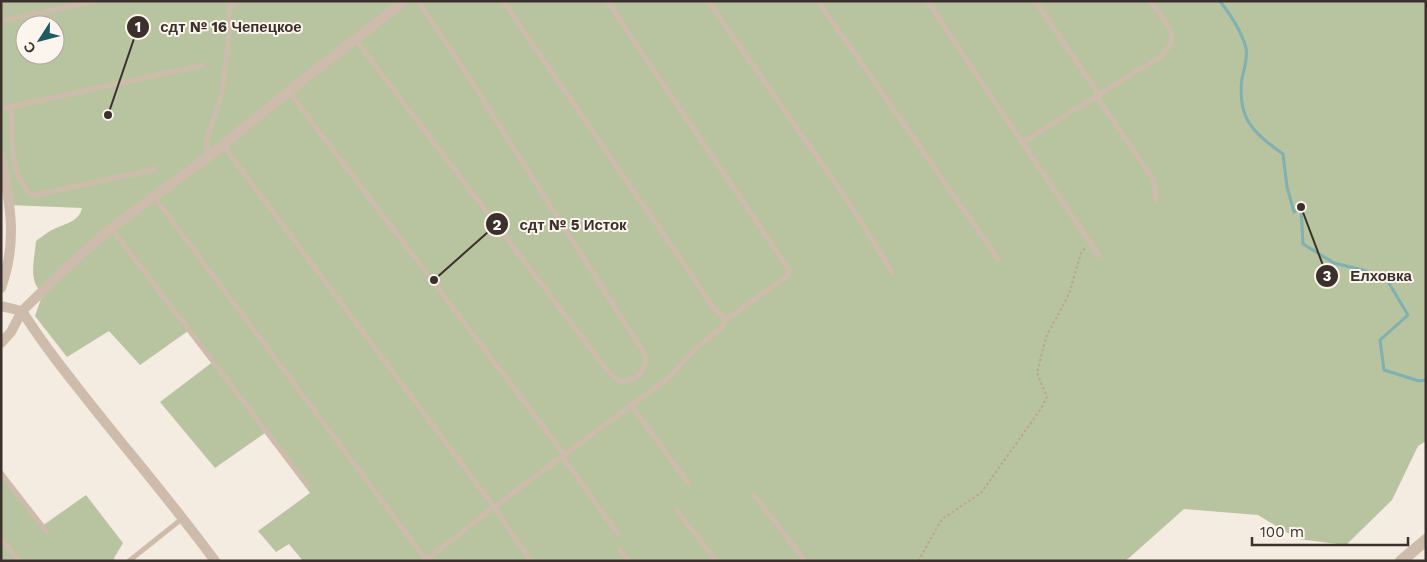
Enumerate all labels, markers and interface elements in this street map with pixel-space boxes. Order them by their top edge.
callout: сдт № 16 Чепецкое [126,12,312,42]
north arrow [15,15,65,65]
text: 1 [135,18,141,36]
text: сдт № 16 Чепецкое [160,18,302,36]
text: С [20,39,39,56]
callout: сдт № 5 Исток [484,209,636,239]
text: 2 [493,216,502,234]
text: сдт № 5 Исток [519,216,627,234]
callout: Елховка [1315,261,1421,291]
text: 3 [1323,267,1332,285]
text: Елховка [1350,267,1413,285]
scale bar [1252,514,1408,546]
text: 100 m [1260,523,1304,541]

